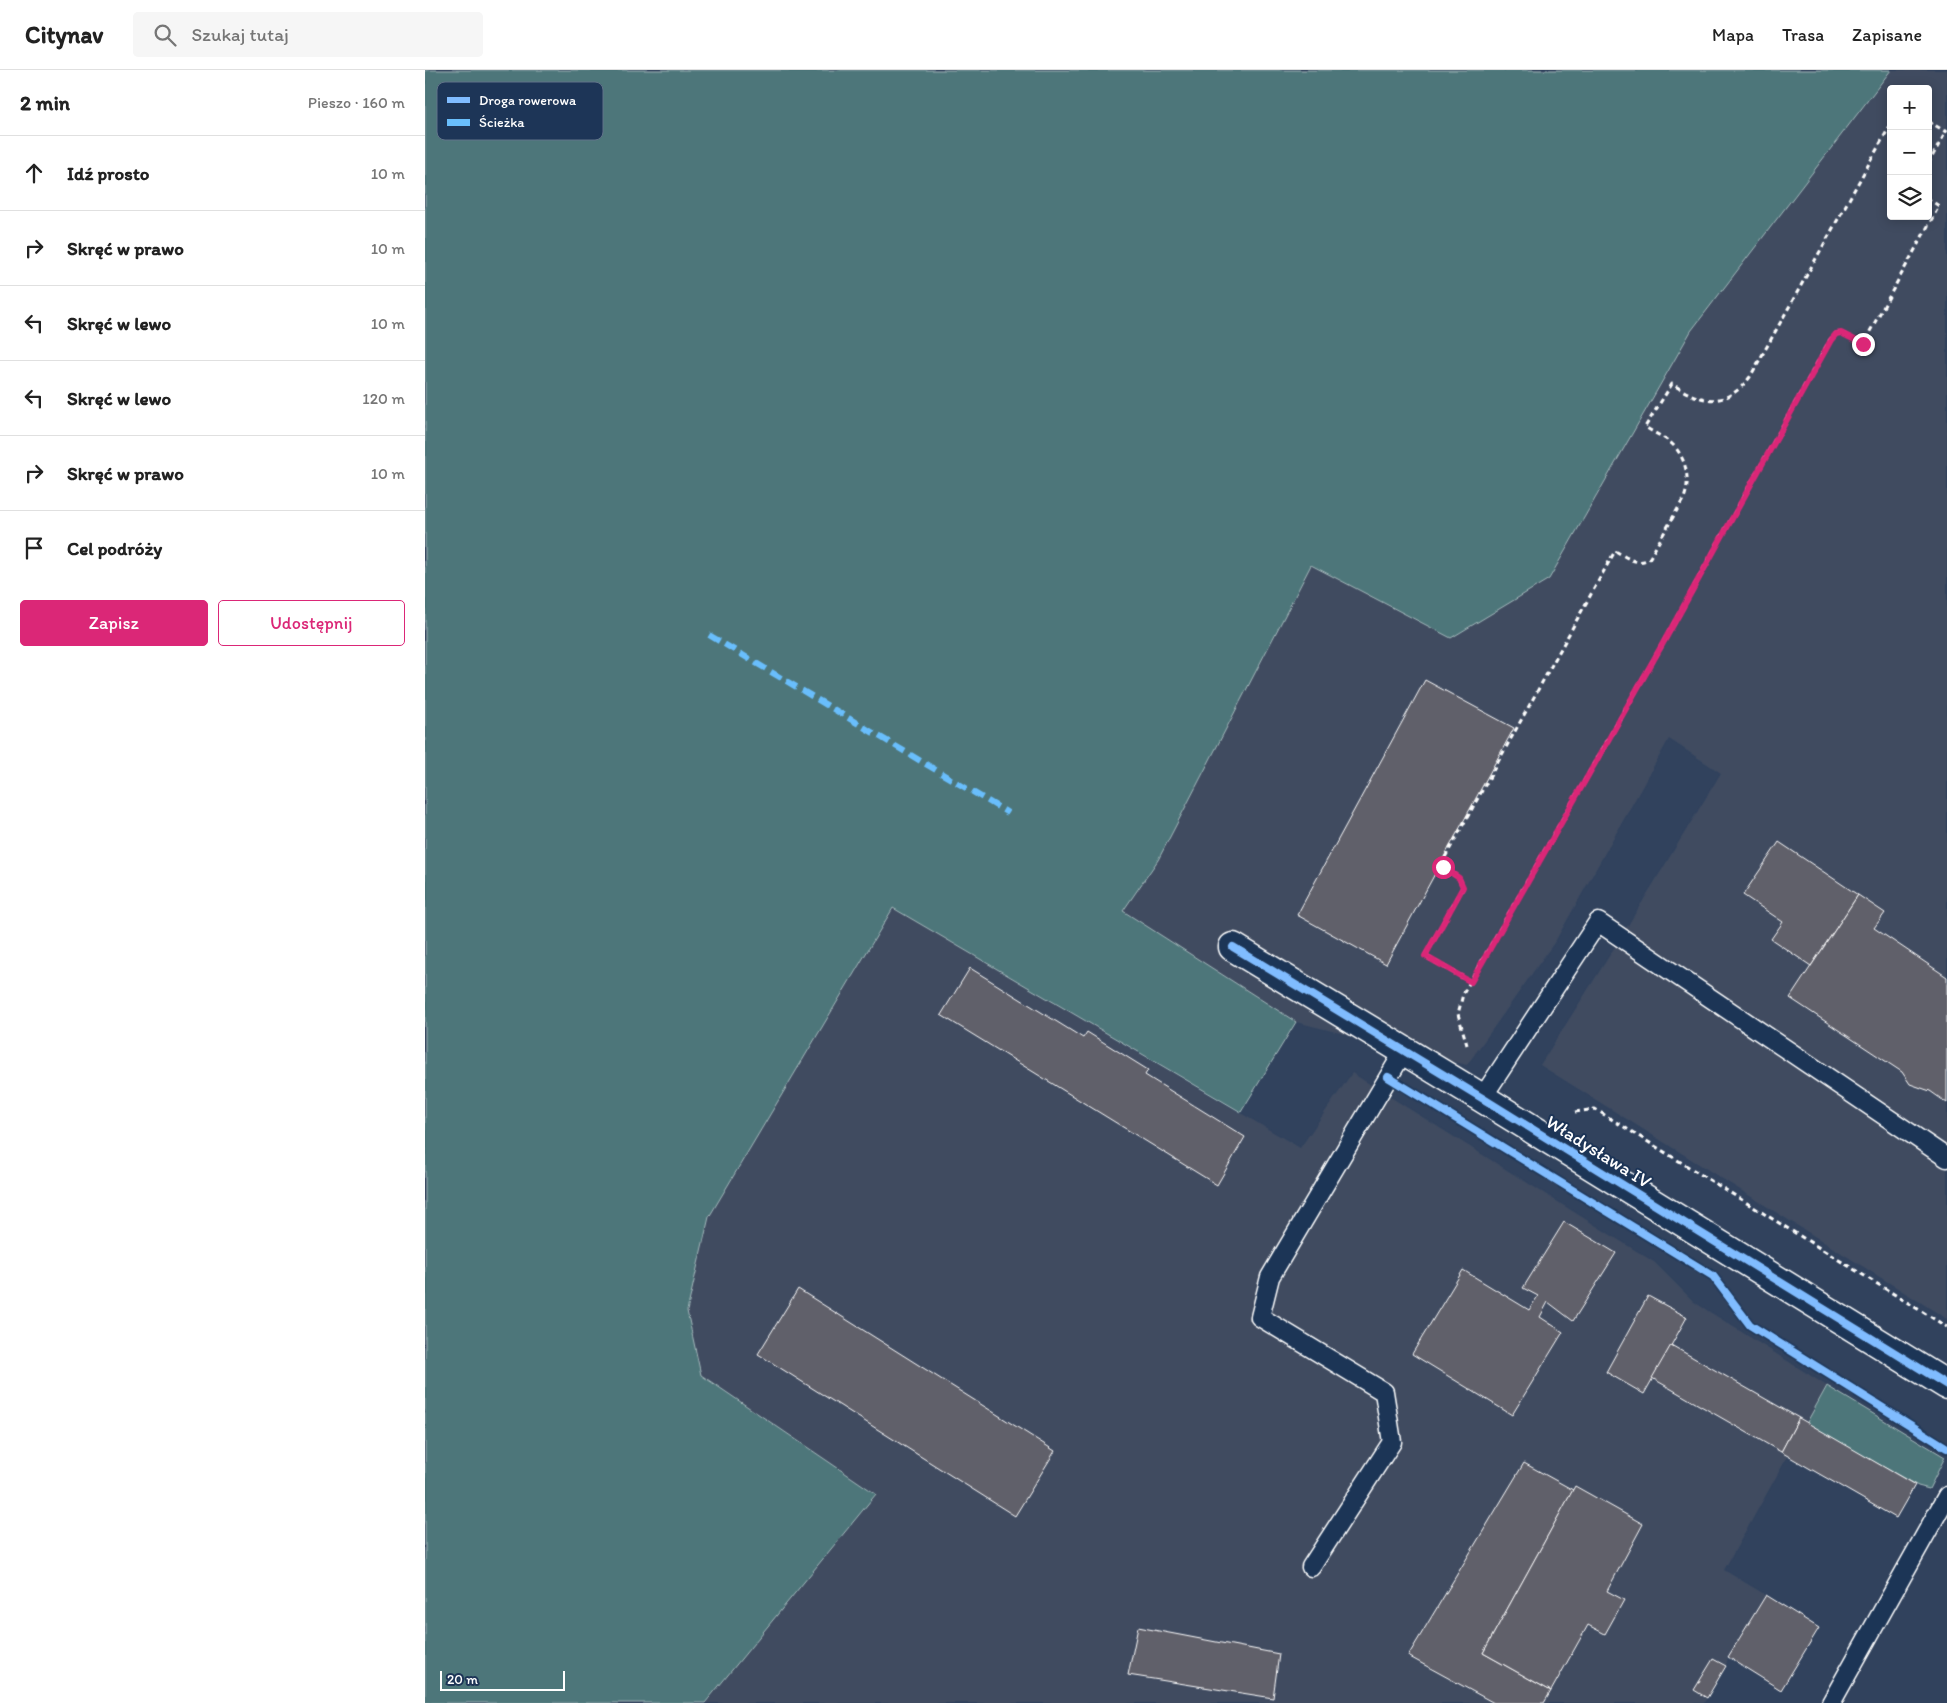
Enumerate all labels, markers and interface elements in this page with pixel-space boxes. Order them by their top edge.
search box [133,12,483,57]
text: Citynav [25,20,103,49]
icon: search [151,21,179,49]
text: Szukaj tutaj [191,23,289,46]
text: Mapa [1712,24,1754,46]
text: Trasa [1782,24,1824,46]
text: Zapisane [1852,24,1922,46]
legend [437,82,603,140]
map controls [1887,85,1932,220]
button: + [1887,85,1932,130]
text: 2 min [20,90,70,115]
text: Droga rowerowa [479,92,577,109]
text: Pieszo · 160 m [308,93,405,112]
text: Ścieżka [479,114,525,131]
button: − [1887,130,1932,175]
icon: ahead [20,159,48,187]
text: Idź prosto [67,162,150,185]
text: 10 m [371,164,405,183]
button: layers [1887,175,1932,220]
icon: right [20,234,48,262]
text: Skręć w prawo [67,237,184,260]
text: 10 m [371,239,405,258]
icon: left [20,309,48,337]
text: Skręć w lewo [67,312,171,335]
text: 10 m [371,314,405,333]
route end [1852,333,1875,356]
icon: left [20,384,48,412]
text: Skręć w lewo [67,387,171,410]
text: 120 m [362,389,405,408]
icon: right [20,459,48,487]
text: Skręć w prawo [67,462,184,485]
text: 10 m [371,464,405,483]
icon: arrive [20,534,48,562]
text: Cel podróży [67,537,162,560]
button: Zapisz [20,600,208,646]
button: Udostępnij [218,600,405,646]
route start [1432,856,1455,879]
street label: Władysława IV [1542,1110,1656,1193]
scale bar [440,1668,565,1691]
text: 20 m [447,1671,478,1688]

